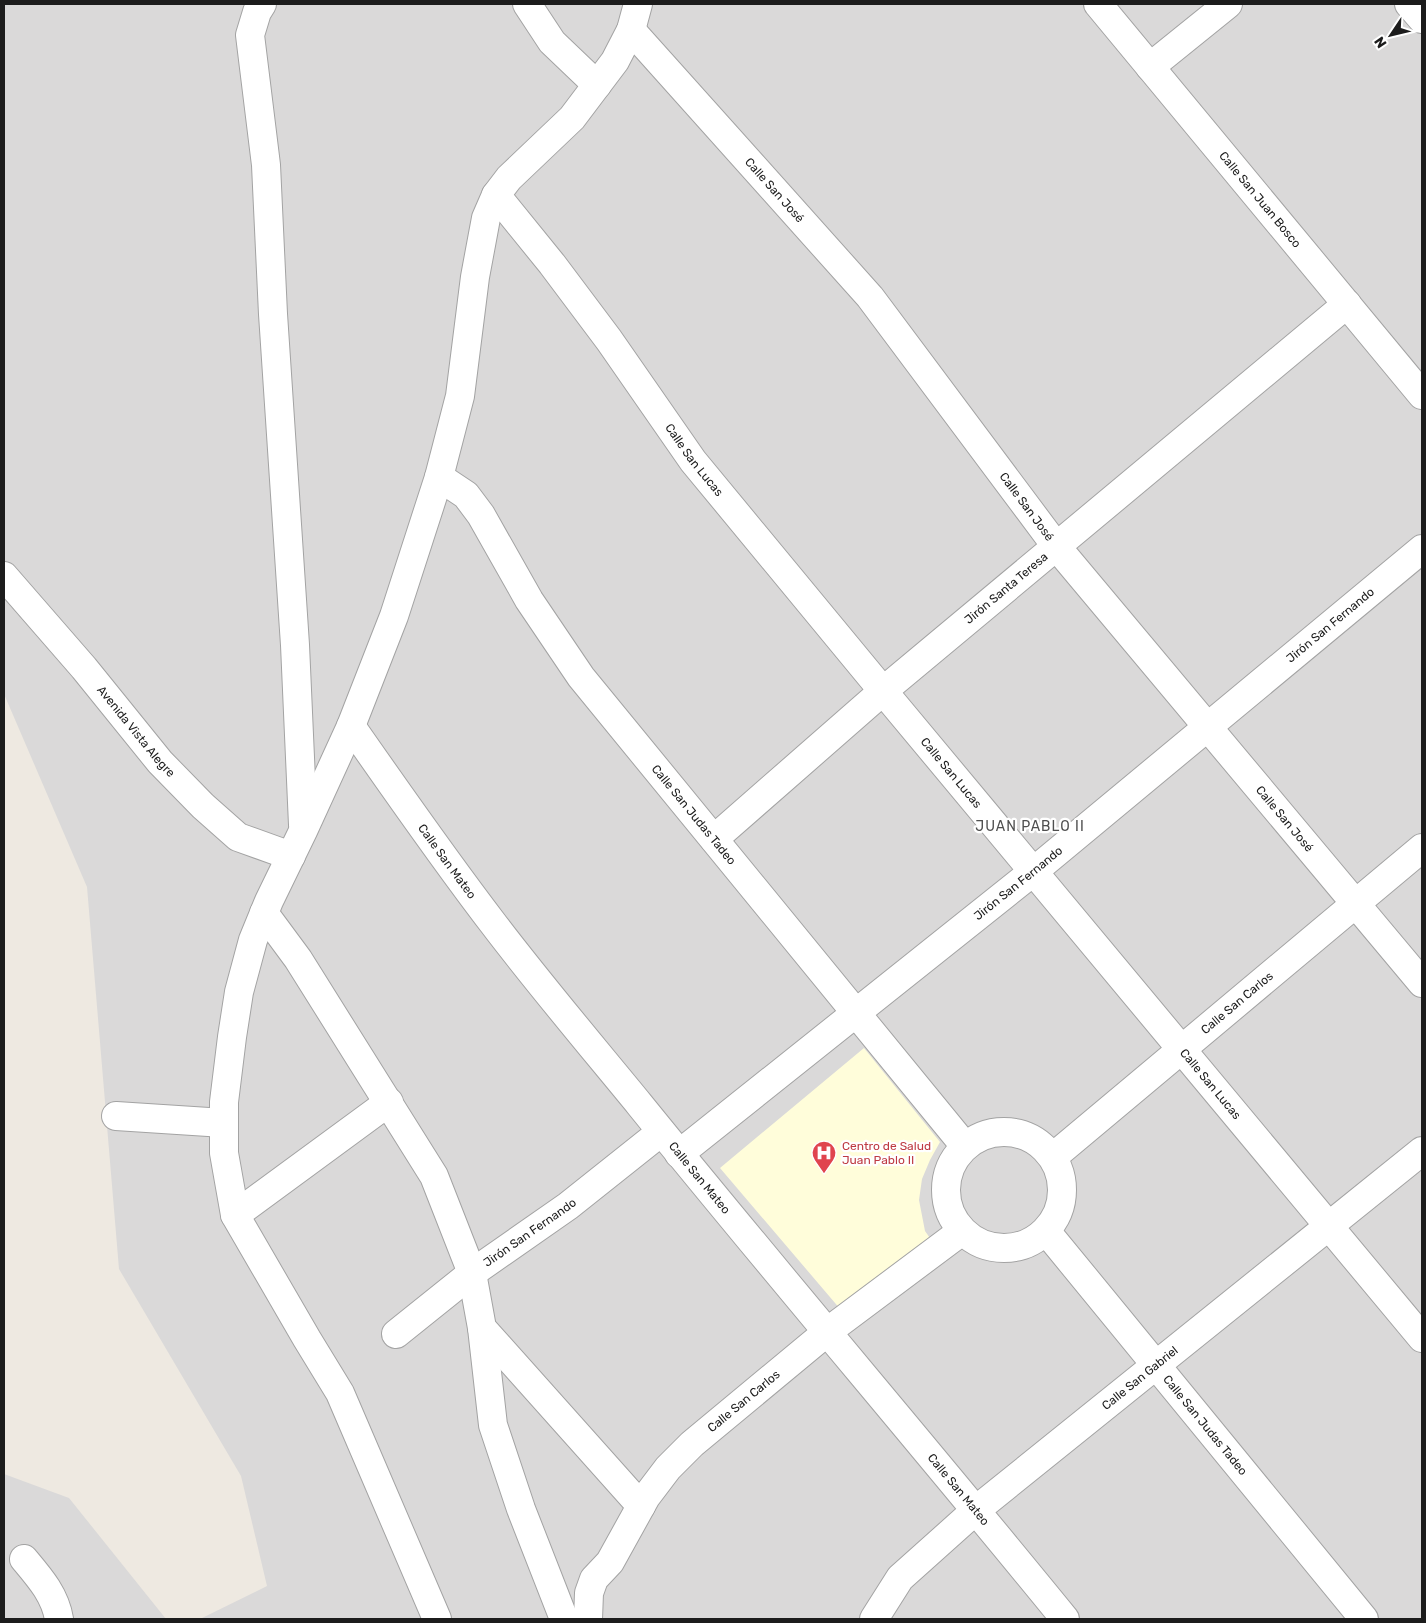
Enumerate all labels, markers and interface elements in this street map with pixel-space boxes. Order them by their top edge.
north arrow [1366,10,1416,60]
text: N [1371,33,1391,51]
street label: Calle San Juan Bosco [1216,149,1304,251]
street label: Calle San José [742,155,807,226]
street label: Calle San Lucas [662,421,726,499]
street label: Calle San José [996,470,1057,544]
street label: Jirón Santa Teresa [962,550,1050,627]
street label: Jirón San Fernando [1284,585,1377,666]
street label: Avenida Vista Alegre [94,683,178,780]
street label: Calle San Lucas [918,735,985,811]
street label: Calle San Judas Tadeo [649,762,739,868]
street label: Calle San José [1253,783,1316,855]
district label: JUAN PABLO II [975,818,1085,835]
street label: Calle San Mateo [415,821,479,902]
street label: Jirón San Fernando [971,843,1065,923]
street label: Calle San Carlos [1198,969,1276,1037]
street label: Calle San Lucas [1177,1046,1244,1122]
street label: Calle San Mateo [666,1139,733,1217]
place label: Centro de Salud Juan Pablo II [842,1139,931,1167]
hospital icon: Centro de Salud Juan Pablo II [811,1140,837,1174]
street label: Jirón San Fernando [481,1195,579,1270]
street label: Calle San Gabriel [1099,1343,1181,1413]
street label: Calle San Carlos [705,1367,783,1435]
street label: Calle San Judas Tadeo [1160,1372,1250,1478]
street label: Calle San Mateo [925,1451,992,1528]

